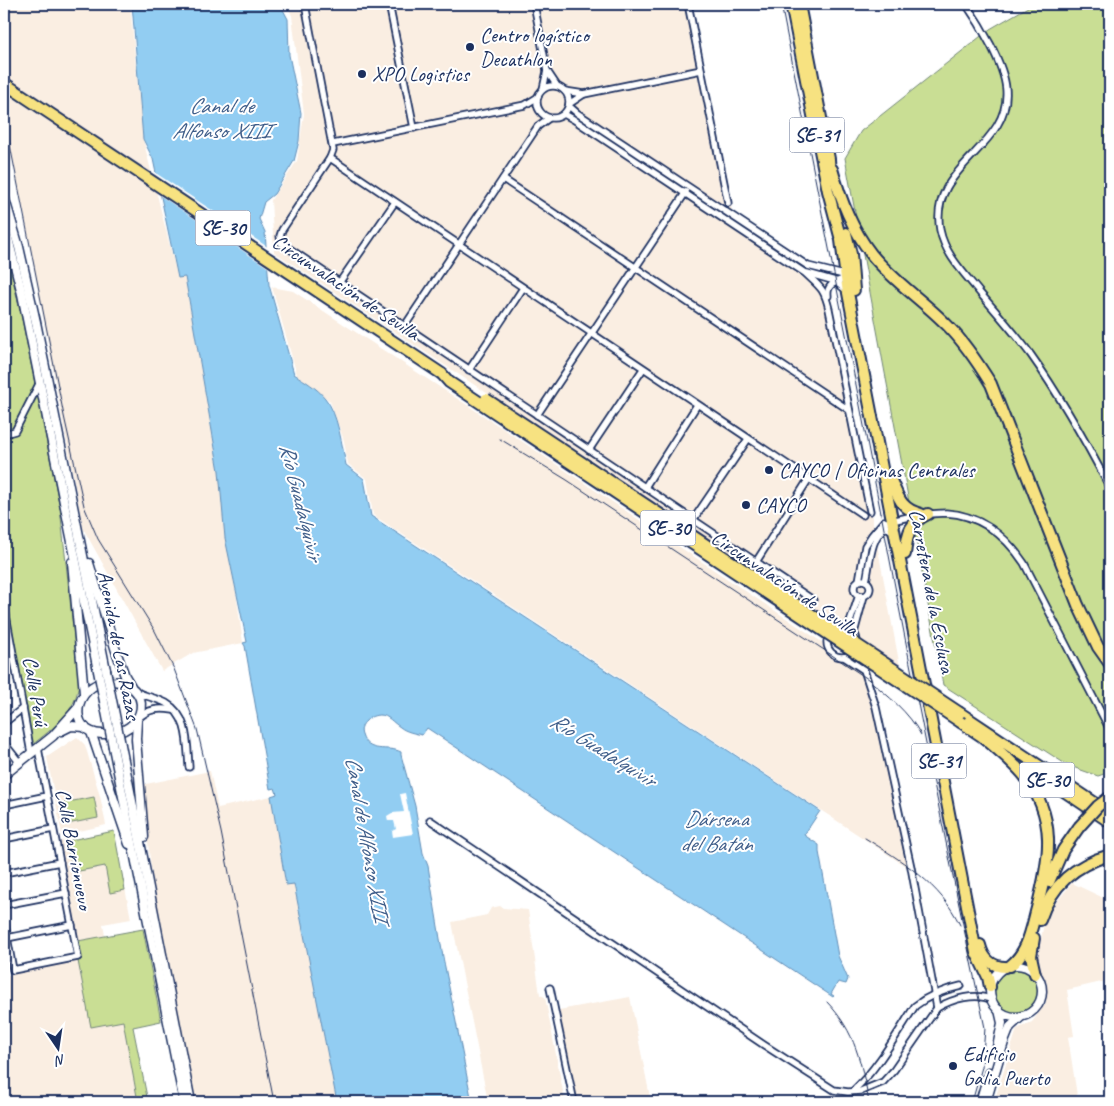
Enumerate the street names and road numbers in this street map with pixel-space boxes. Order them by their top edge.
road number: SE-31 [790,118,844,152]
road number: SE-30 [196,210,250,246]
street label: Circunvalación de Sevilla [267,228,426,347]
street label: Carretera de la Esclusa [903,507,961,677]
road number: SE-30 [640,510,696,546]
street label: Circunvalación de Sevilla [706,524,865,643]
street label: Avenida de Las Razas [92,568,147,724]
street label: Calle Perú [17,654,55,730]
road number: SE-31 [912,744,966,778]
road number: SE-30 [1020,762,1074,798]
street label: Calle Barrionuevo [50,786,99,914]

